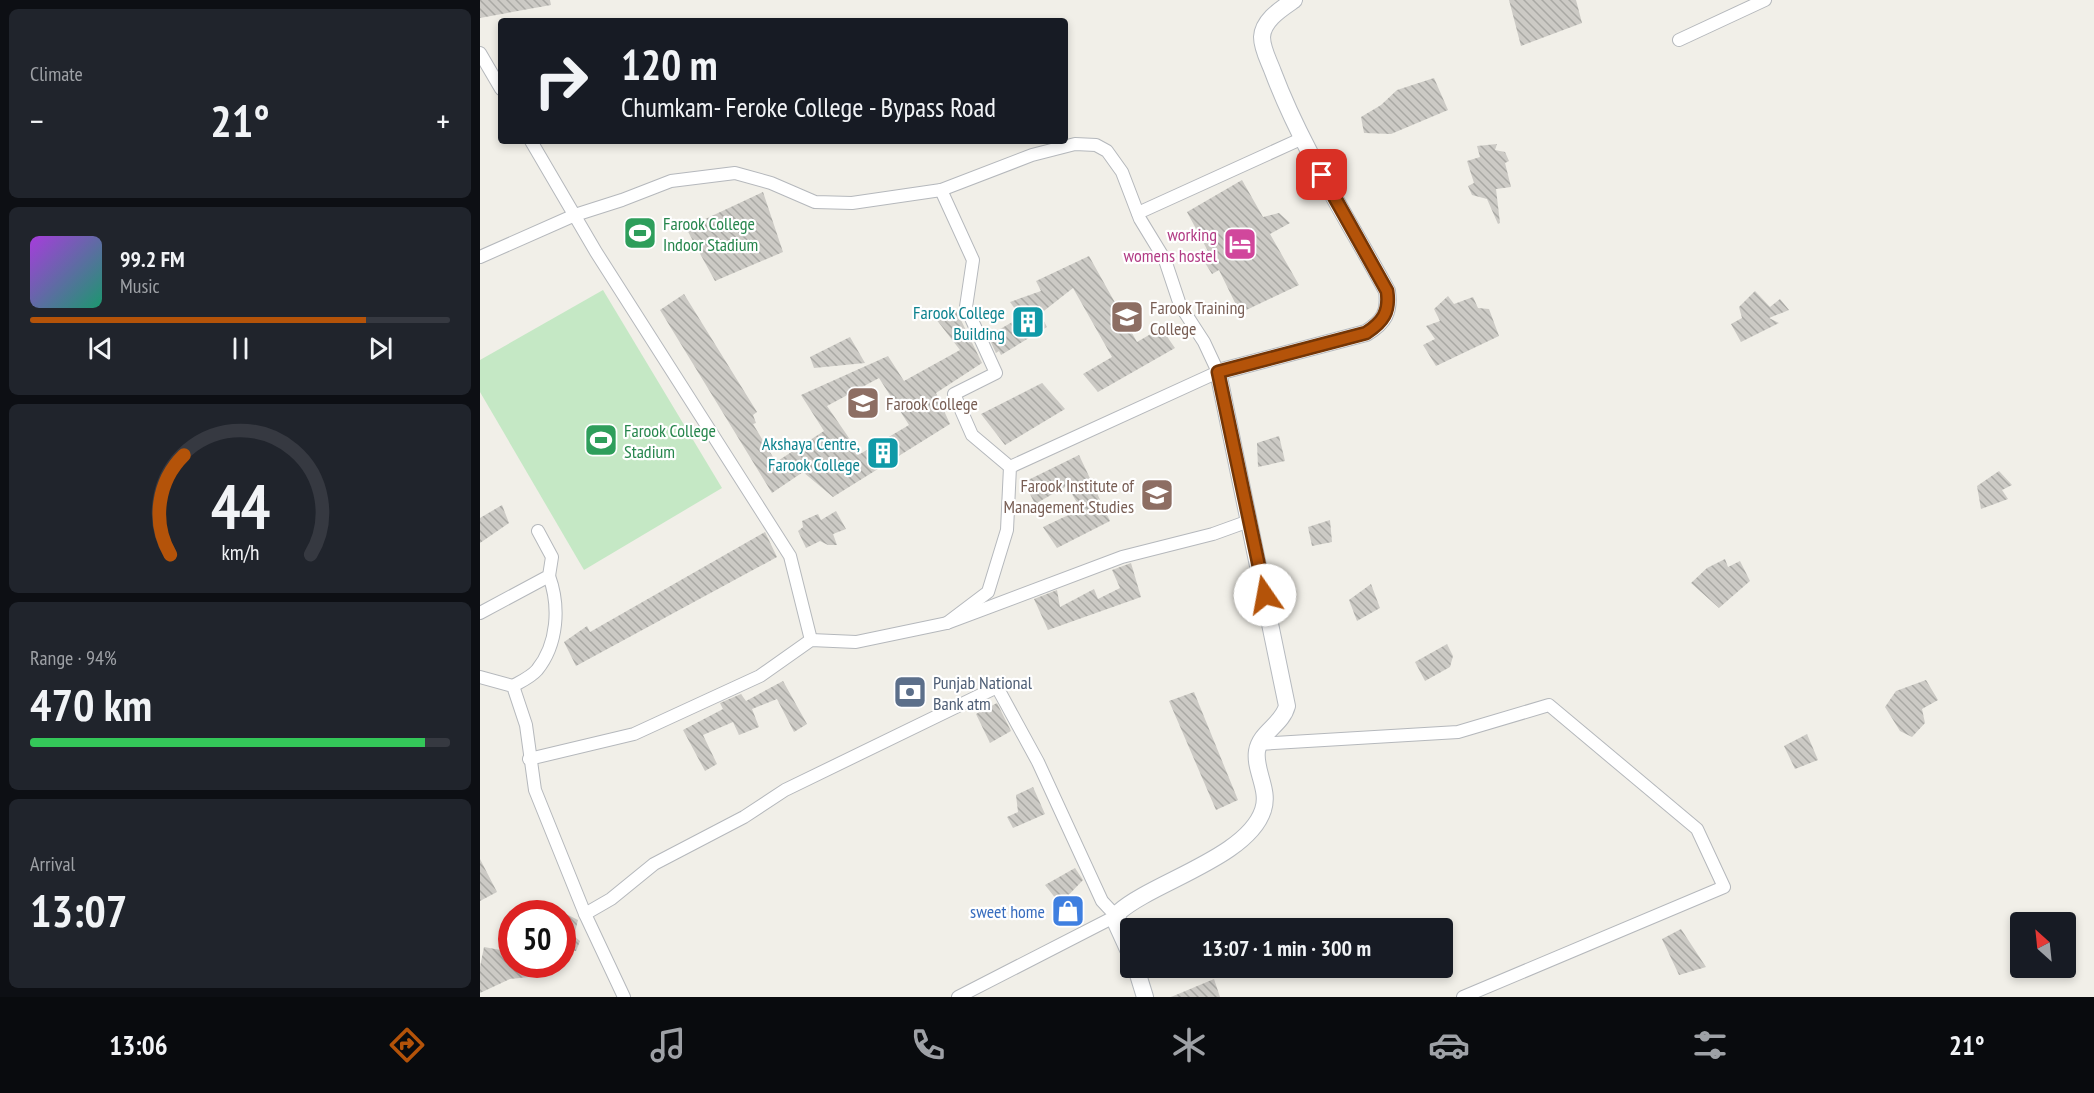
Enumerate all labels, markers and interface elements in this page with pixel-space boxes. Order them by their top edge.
text: 120 m [621,37,718,92]
icon: right [522,42,600,120]
text: Climate [30,61,83,87]
text: Chumkam- Feroke College - Bypass Road [621,90,996,124]
text: 21° [210,91,270,149]
text: − [30,99,44,142]
text: + [436,99,450,142]
pin [1296,149,1347,200]
icon: arrive [1305,158,1338,191]
place label: Farook College Indoor Stadium [663,212,758,256]
sports icon: Farook College Indoor Stadium [622,215,658,251]
place label: working womens hostel [1124,223,1218,267]
hotel icon: working womens hostel [1222,226,1258,262]
text: 99.2 FM [120,245,185,273]
text: Music [120,273,160,299]
place label: Farook Training College [1150,296,1245,340]
school or university icon: Farook Training College [1109,299,1145,335]
place label: Farook College Building [913,301,1005,345]
building icon: Farook College Building [1010,304,1046,340]
icon: previous [84,332,117,365]
icon: pause [224,332,257,365]
icon: next [364,332,397,365]
school or university icon: Farook College [845,385,881,421]
place label: Farook College [886,392,978,415]
place label: Farook College Stadium [624,419,716,463]
sports icon: Farook College Stadium [583,422,619,458]
place label: Akshaya Centre, Farook College [762,432,860,476]
building icon: Akshaya Centre, Farook College [865,435,901,471]
text: 44 [210,466,270,547]
place label: Farook Institute of Management Studies [1004,474,1135,518]
school or university icon: Farook Institute of Management Studies [1139,477,1175,513]
text: km/h [221,539,259,567]
position arrow [1233,563,1297,627]
text: Range · 94% [30,645,117,671]
place label: Punjab National Bank atm [933,671,1033,715]
bank icon: Punjab National Bank atm [892,674,928,710]
text: 470 km [30,675,152,733]
text: Arrival [30,851,75,877]
text: 13:07 [30,881,127,939]
shop icon: sweet home [1050,893,1086,929]
speed limit sign: 50 [498,900,576,978]
place label: sweet home [970,900,1045,923]
north arrow [2010,912,2076,978]
map controls [2010,912,2076,978]
text: 13:07 · 1 min · 300 m [1202,934,1371,962]
icon: directions [386,1024,428,1066]
icon: music [647,1024,689,1066]
icon: phone [907,1024,949,1066]
icon: climate [1168,1024,1210,1066]
icon: car [1428,1024,1470,1066]
icon: filters [1689,1024,1731,1066]
text: 13:06 [109,1028,168,1062]
text: 21° [1949,1028,1985,1062]

